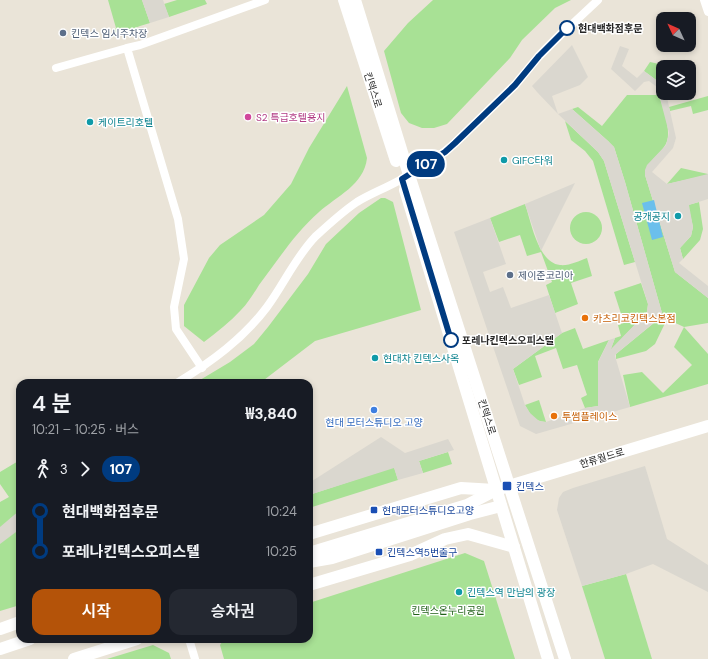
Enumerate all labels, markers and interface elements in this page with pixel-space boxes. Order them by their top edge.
north arrow [656,12,696,52]
map controls [656,12,696,100]
marker: 현대백화점후문 [559,20,575,36]
place label: 현대백화점후문 [578,22,642,35]
place label: 킨텍스 임시주차장 [71,27,147,40]
marker: 킨텍스 임시주차장 [58,28,68,38]
button: layers [656,60,696,100]
street label: 킨텍스로 [361,70,385,110]
place label: S2 특급호텔용지 [256,111,325,124]
marker: S2 특급호텔용지 [243,112,253,122]
place label: 케이트리호텔 [98,116,153,129]
marker: 케이트리호텔 [85,117,95,127]
line badge: 107 [403,151,449,177]
place label: GIFC타워 [512,154,553,167]
text: 107 [415,155,437,173]
marker: GIFC타워 [499,155,509,165]
place label: 공개공지 [633,210,670,223]
marker: 공개공지 [673,211,683,221]
place label: 제이준코리아 [518,269,574,282]
marker: 제이준코리아 [505,270,515,280]
place label: 카츠리코킨텍스본점 [593,312,676,325]
marker: 카츠리코킨텍스본점 [580,313,590,323]
marker: 포레나킨텍스오피스텔 [443,332,459,348]
place label: 포레나킨텍스오피스텔 [462,334,554,347]
place label: 현대차 킨텍스사옥 [383,352,459,365]
marker: 현대차 킨텍스사옥 [370,353,380,363]
text: 4 분 [32,389,72,418]
street label: 킨텍스로 [475,397,499,437]
text: ₩3,840 [246,404,297,424]
marker: 현대 모터스튜디오 고양 [369,405,379,415]
place label: 투썸플레이스 [562,410,617,423]
marker: 투썸플레이스 [549,411,559,421]
place label: 현대 모터스튜디오 고양 [325,416,423,429]
text: 10:21 – 10:25 · 버스 [32,421,139,438]
street label: 한류월드로 [578,445,626,471]
icon: walk [32,458,54,480]
icon: forward [74,458,96,480]
text: 107 [110,460,132,478]
text: 3 [60,461,68,478]
marker: 킨텍스 [501,480,513,492]
place label: 킨텍스 [516,480,544,493]
text: 현대백화점후문 [62,502,159,522]
text: 10:24 [266,503,297,520]
place label: 현대모터스튜디오고양 [382,504,474,517]
marker: 현대모터스튜디오고양 [369,505,379,515]
text: 포레나킨텍스오피스텔 [62,542,200,562]
text: 10:25 [266,543,297,560]
place label: 킨텍스역5번출구 [387,546,458,559]
marker: 킨텍스역5번출구 [374,547,384,557]
place label: 킨텍스역 만남의 광장 [467,586,555,599]
marker: 킨텍스역 만남의 광장 [454,587,464,597]
button: 시작 [32,589,161,635]
button: 승차권 [169,589,297,635]
park label: 킨텍스온누리공원 [411,604,485,617]

